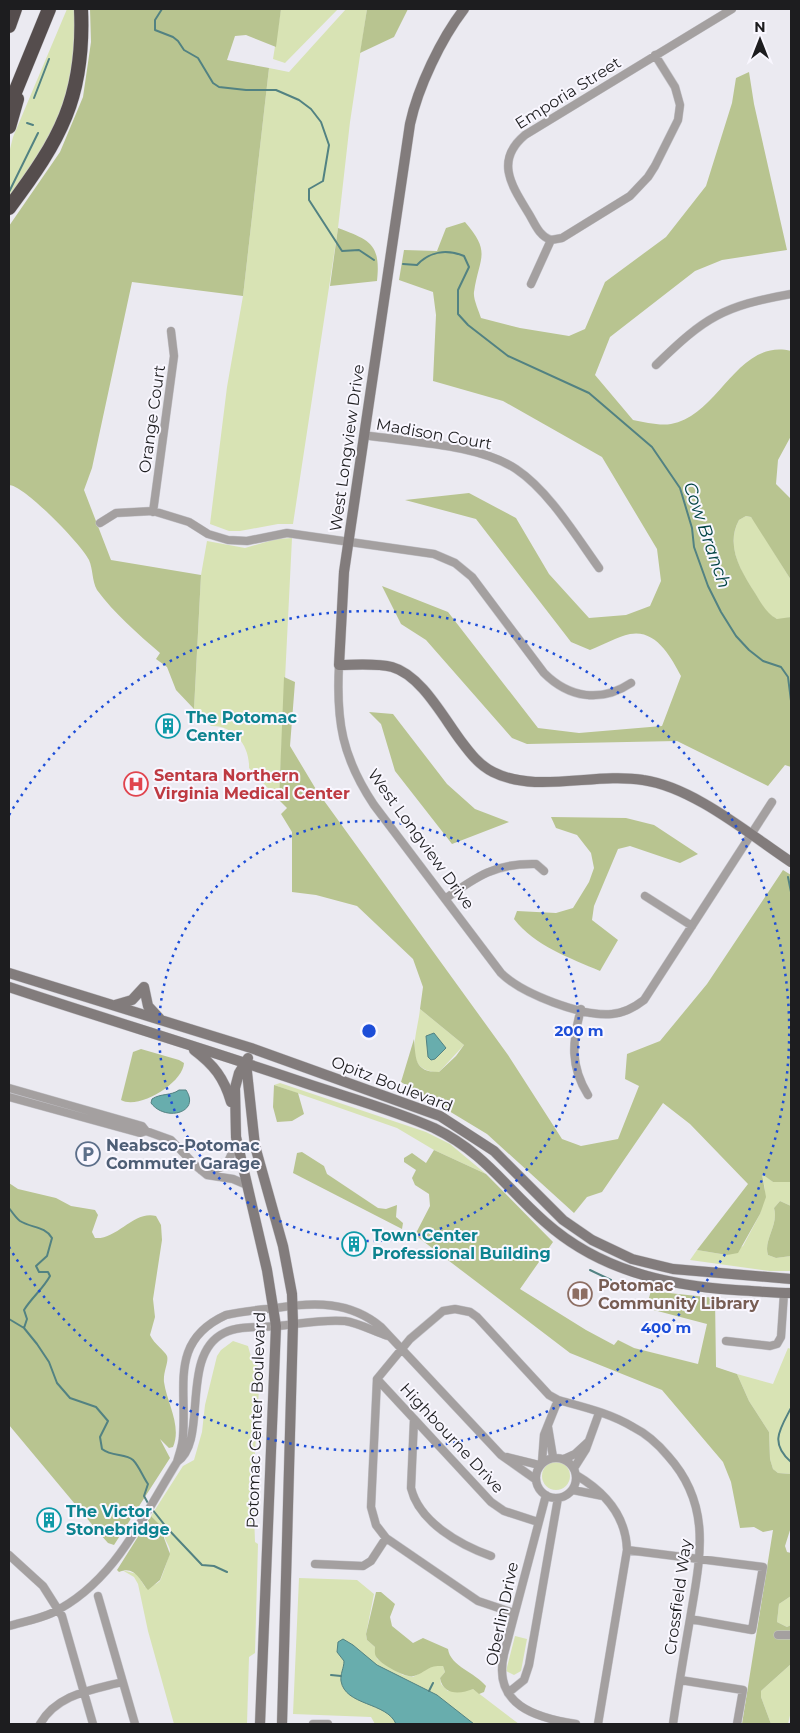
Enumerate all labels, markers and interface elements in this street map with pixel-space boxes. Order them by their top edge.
north arrow [735,15,785,65]
text: N [754,18,766,36]
street label: Emporia Street [512,53,625,133]
street label: Orange Court [135,363,169,474]
street label: West Longview Drive [326,363,368,533]
street label: Madison Court [374,414,494,454]
water label: Cow Branch [678,479,736,591]
place label: The Potomac Center [186,708,298,745]
building icon: The Potomac Center [155,713,181,739]
street label: West Longview Drive [364,765,478,913]
place label: Sentara Northern Virginia Medical Center [153,766,350,803]
hospital icon: Sentara Northern Virginia Medical Center [123,771,149,797]
text: 200 m [554,1021,604,1040]
centre of rings [360,1022,378,1040]
street label: Opitz Boulevard [328,1052,456,1116]
place label: Neabsco-Potomac Commuter Garage [106,1136,260,1173]
parking icon: Neabsco-Potomac Commuter Garage [75,1141,101,1167]
place label: Town Center Professional Building [372,1226,551,1263]
building icon: Town Center Professional Building [341,1231,367,1257]
place label: Potomac Community Library [598,1276,759,1313]
library icon: Potomac Community Library [567,1281,593,1307]
street label: Potomac Center Boulevard [243,1311,269,1529]
text: 400 m [641,1318,691,1337]
street label: Highbourne Drive [396,1379,508,1497]
place label: The Victor Stonebridge [66,1502,170,1539]
building icon: The Victor Stonebridge [36,1507,62,1533]
street label: Crossfield Way [660,1538,696,1656]
street label: Oberlin Drive [482,1560,522,1668]

